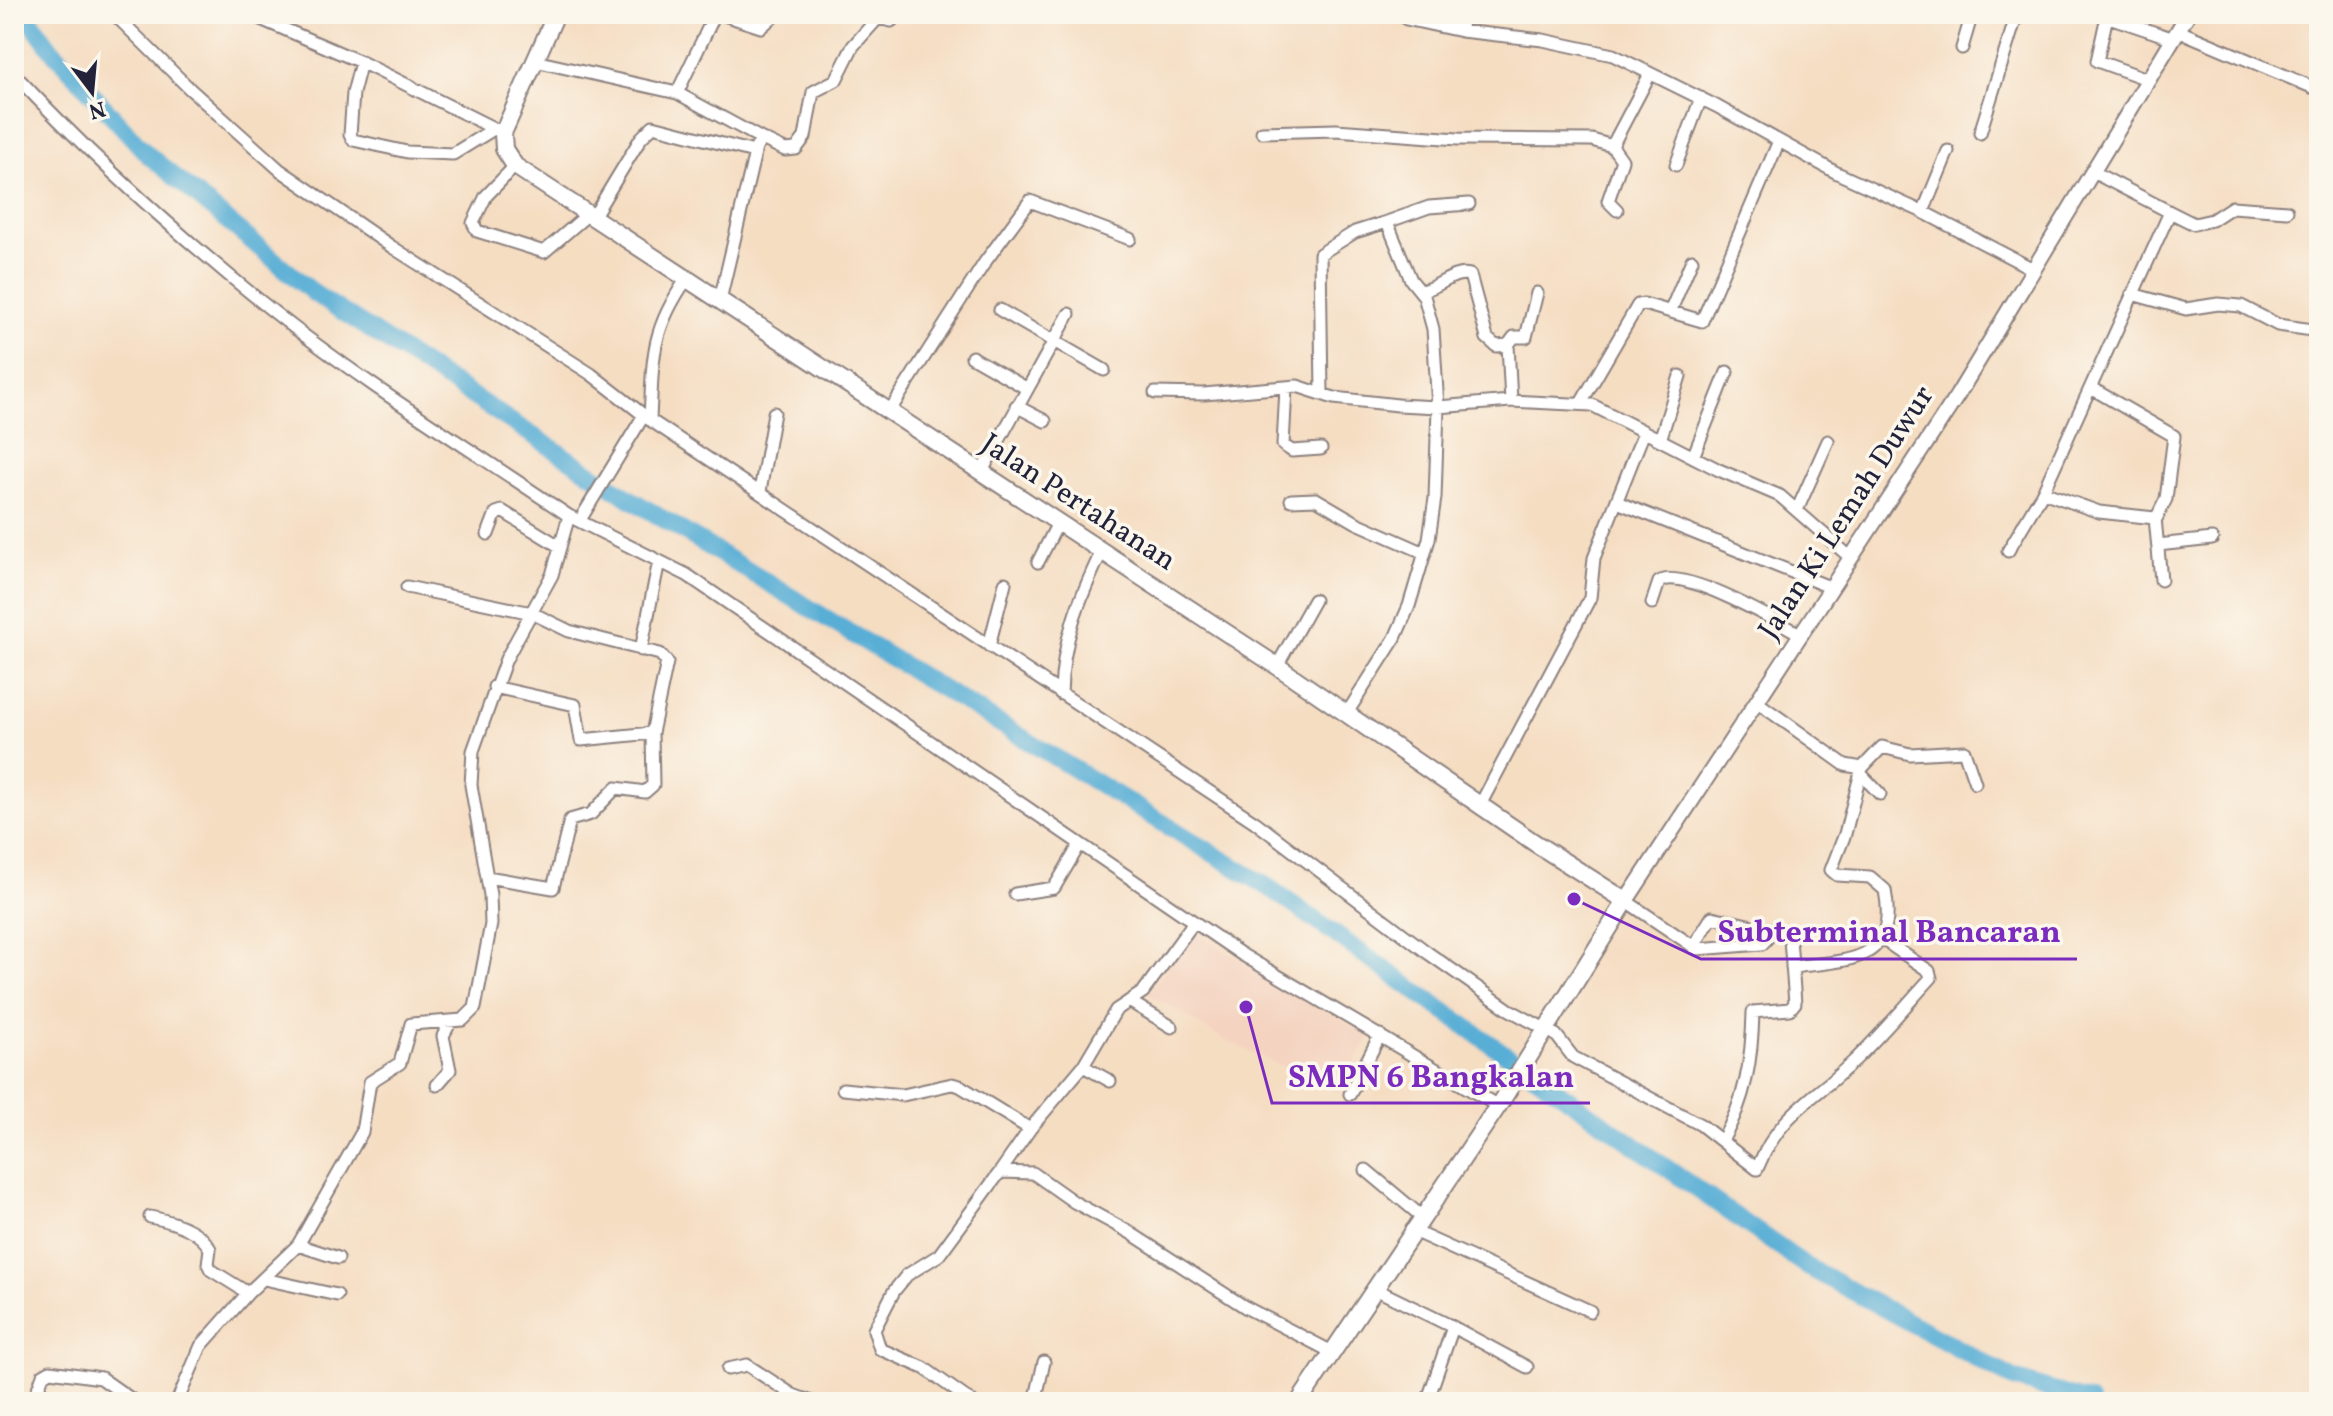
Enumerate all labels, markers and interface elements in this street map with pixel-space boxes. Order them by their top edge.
north arrow [52,52,132,132]
text: N [85,92,109,126]
street label: Jalan Ki Lemah Duwur [1749,378,1945,648]
street label: Jalan Pertahanan [972,424,1184,582]
callout: Subterminal Bancaran [1701,903,2077,959]
text: Subterminal Bancaran [1717,912,2061,956]
callout: SMPN 6 Bangkalan [1272,1047,1590,1103]
text: SMPN 6 Bangkalan [1288,1057,1574,1101]

